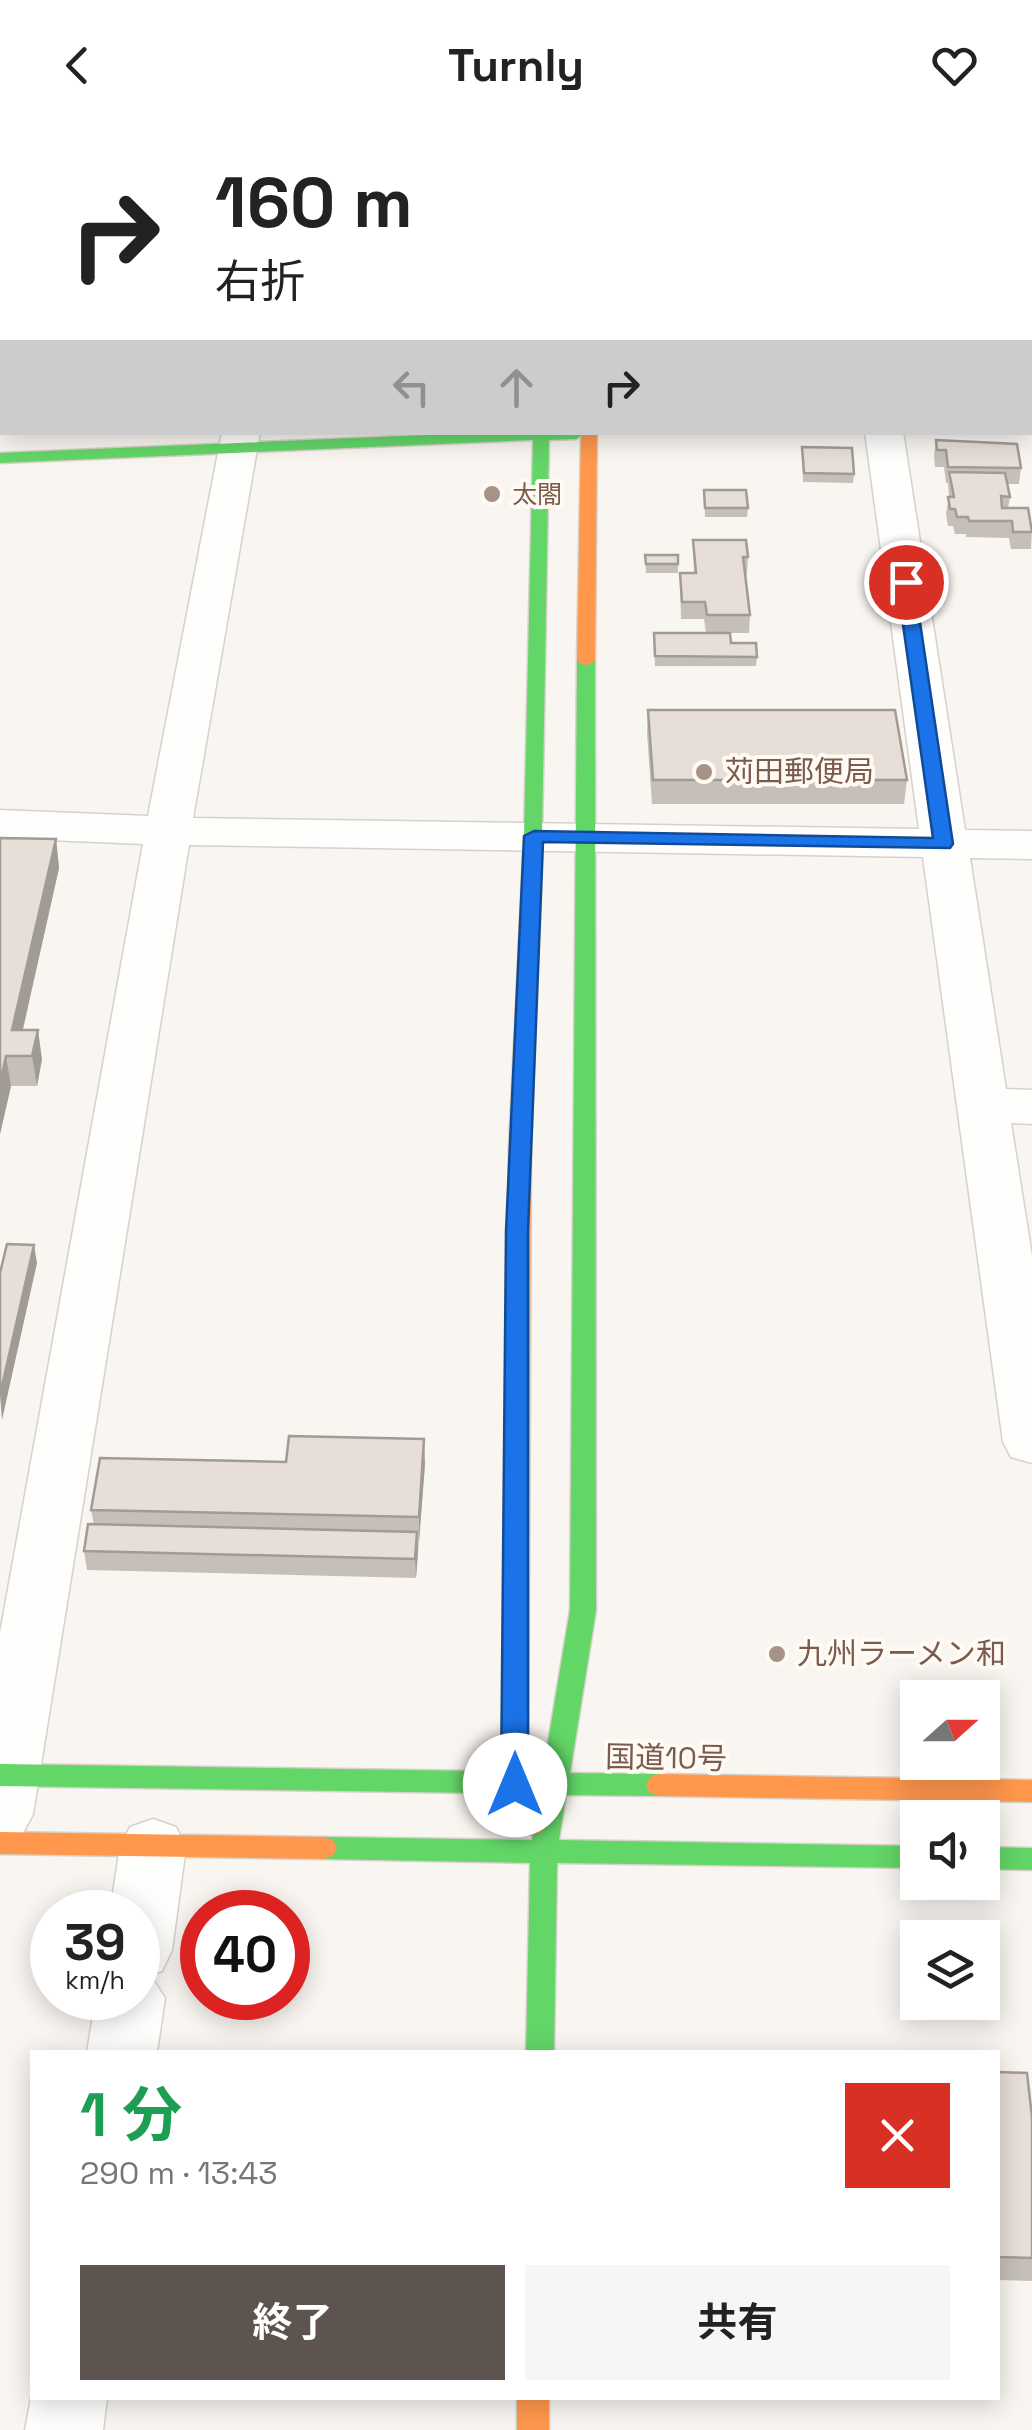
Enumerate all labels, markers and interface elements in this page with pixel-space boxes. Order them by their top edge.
text: Turnly [448,37,584,94]
icon: back [50,38,105,93]
icon: heart [927,38,982,93]
text: 160 m [215,158,413,247]
icon: right [50,170,180,300]
text: 右折 [215,253,305,310]
icon: left [384,360,439,415]
icon: ahead [489,360,544,415]
icon: right [594,360,649,415]
place label: 太閤 [512,478,562,510]
marker: 太閤 [481,483,503,505]
pin [864,540,949,625]
icon: arrive [879,555,934,610]
place label: 苅田郵便局 [724,752,874,791]
marker: 苅田郵便局 [693,761,715,783]
place label: 九州ラーメン和 [797,1634,1006,1673]
marker: 九州ラーメン和 [766,1643,788,1665]
north arrow [900,1680,1000,1780]
map controls [900,1680,1000,2020]
position arrow [463,1733,567,1837]
street label: 国道10号 [605,1737,727,1778]
button: sound [900,1800,1000,1900]
speed limit sign: 40 [180,1890,310,2020]
text: 39 [64,1911,126,1975]
button: layers [900,1920,1000,2020]
text: km/h [65,1964,125,1996]
text: 1 分 [80,2077,182,2154]
button: close [845,2083,950,2188]
text: 290 m · 13:43 [80,2153,278,2193]
button: 終了 [80,2265,505,2380]
button: 共有 [525,2265,950,2380]

